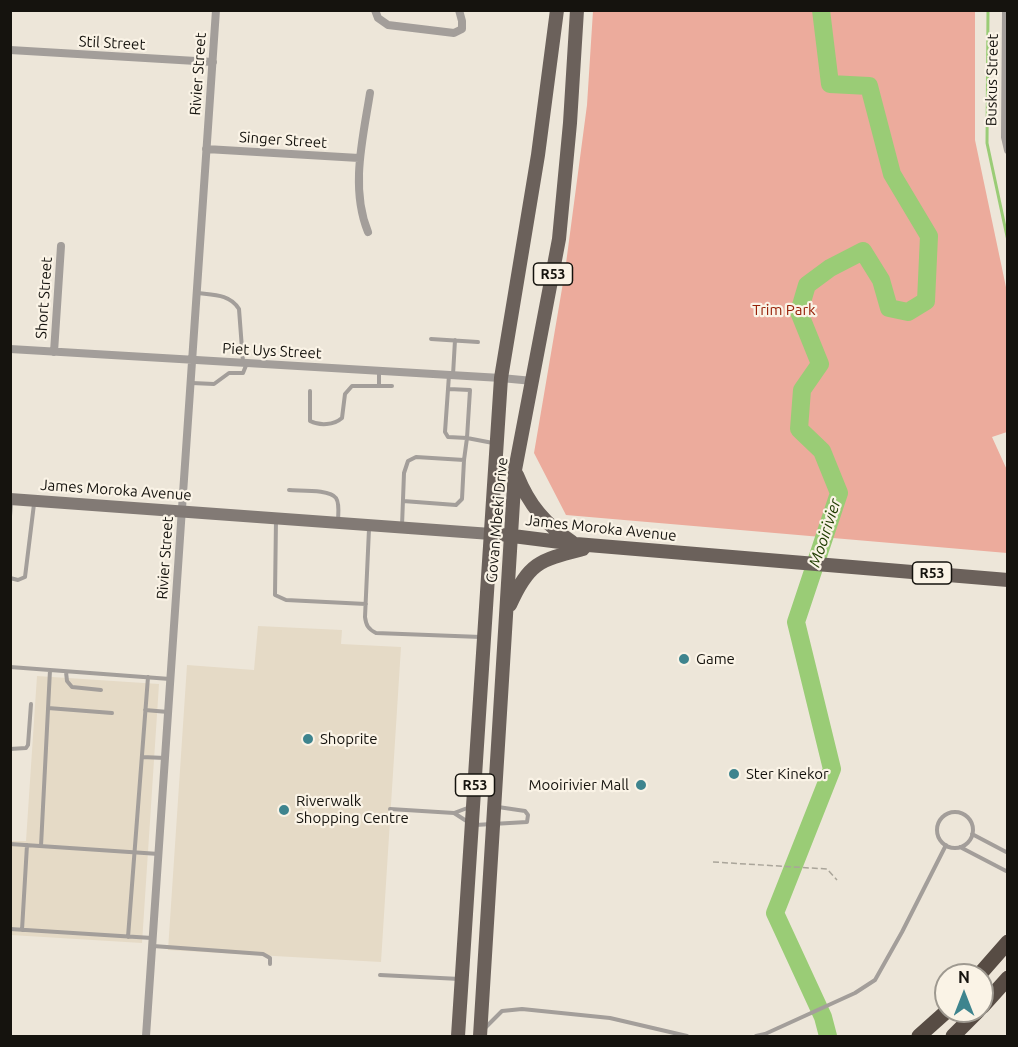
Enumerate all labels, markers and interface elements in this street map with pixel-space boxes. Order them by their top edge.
street label: Stil Street [78,32,146,54]
street label: Rivier Street [186,32,210,116]
street label: Buskus Street [982,34,1002,126]
street label: Singer Street [238,128,328,152]
street label: Short Street [32,256,56,340]
road number: R53 [534,263,572,285]
park label: Trim Park [752,301,816,319]
street label: Piet Uys Street [222,339,322,363]
street label: Govan Mbeki Drive [483,457,511,583]
street label: James Moroka Avenue [40,476,192,504]
water label: Mooirivier [805,496,845,570]
street label: James Moroka Avenue [525,511,677,545]
street label: Rivier Street [153,516,177,600]
road number: R53 [912,562,952,584]
place label: Game [696,650,735,668]
marker: Game [677,652,691,666]
place label: Shoprite [320,730,377,748]
marker: Shoprite [301,732,315,746]
place label: Ster Kinekor [746,765,829,783]
marker: Ster Kinekor [727,767,741,781]
road number: R53 [456,774,494,796]
place label: Mooirivier Mall [529,776,629,794]
marker: Mooirivier Mall [634,778,648,792]
place label: Riverwalk Shopping Centre [296,792,409,827]
marker: Riverwalk Shopping Centre [277,803,291,817]
north arrow [934,963,994,1023]
text: N [958,968,970,986]

